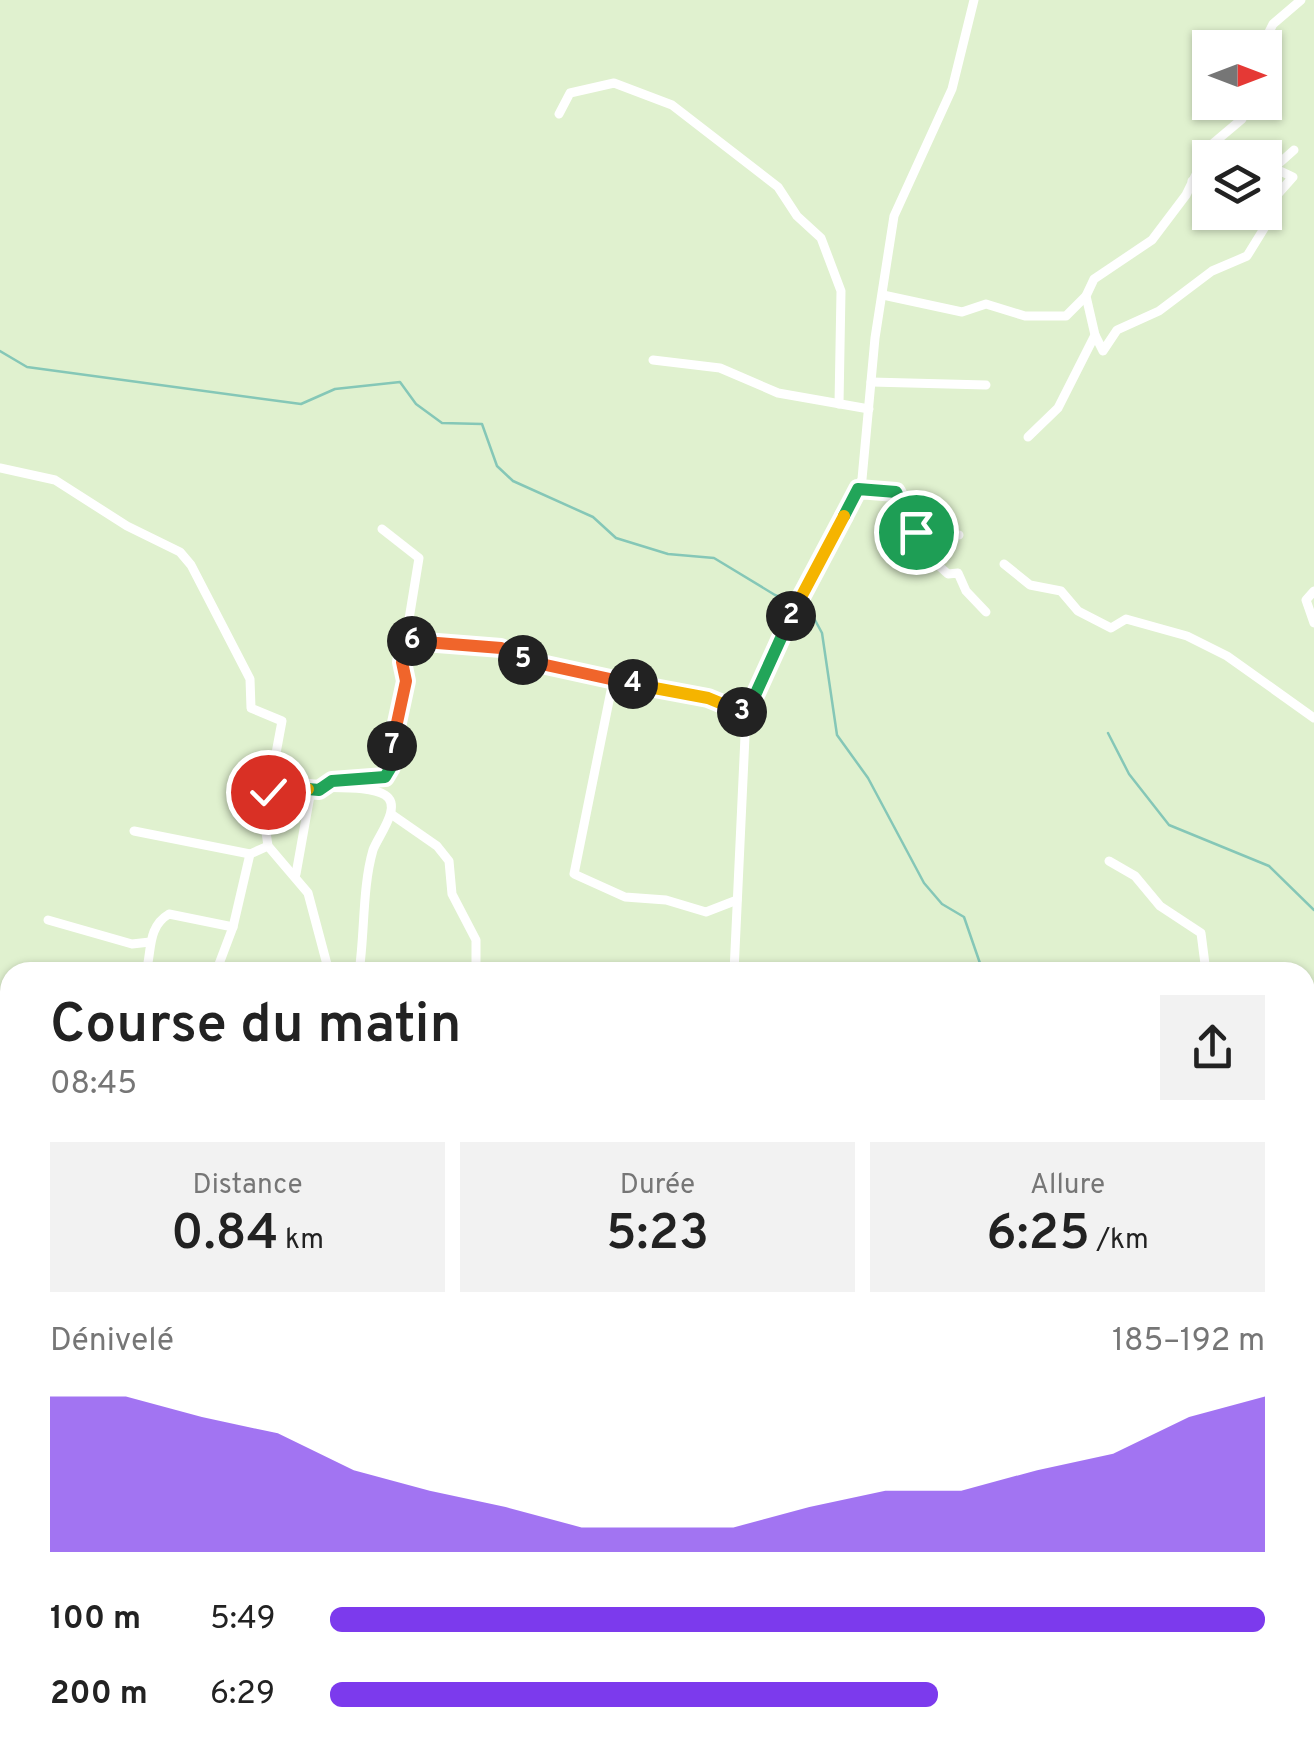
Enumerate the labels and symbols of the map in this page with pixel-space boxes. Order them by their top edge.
north arrow [1192,30,1282,120]
pin [874,490,959,575]
pin: 2 [766,591,816,641]
pin: 6 [387,616,437,666]
pin: 5 [498,635,548,685]
pin: 4 [608,659,658,709]
pin: 3 [717,687,767,737]
pin: 7 [367,721,417,771]
pin [226,750,311,835]

